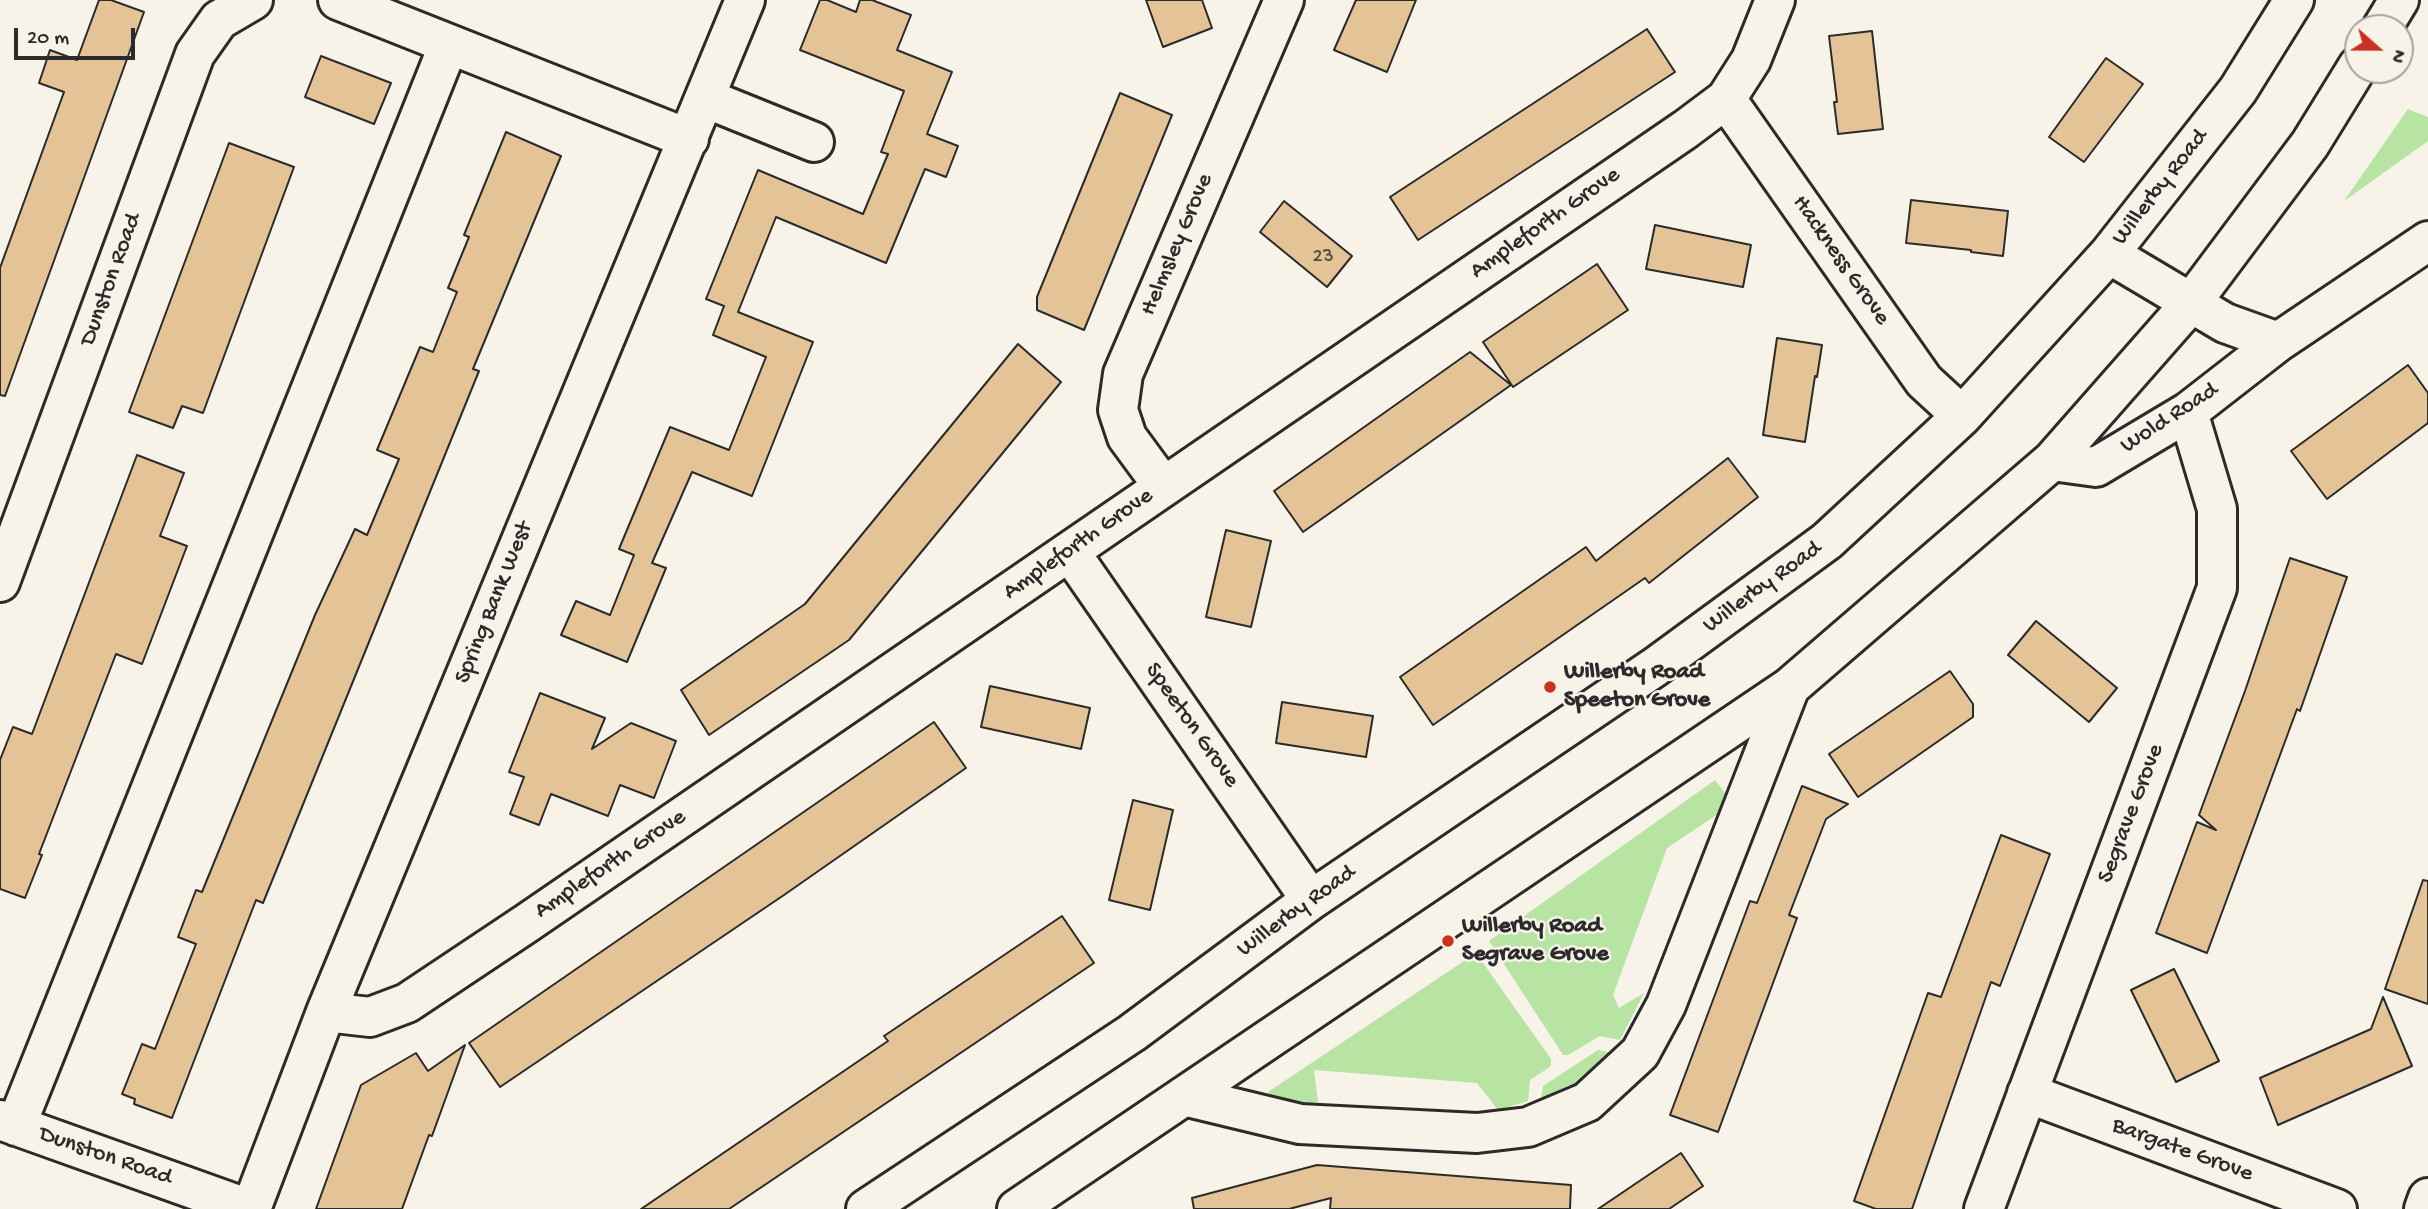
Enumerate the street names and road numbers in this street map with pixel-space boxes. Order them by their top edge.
street label: Willerby Road [2107,124,2215,252]
street label: Ampleforth Grove [1465,162,1627,286]
street label: Helmsley Grove [1135,170,1221,320]
street label: Hackness Grove [1785,190,1895,332]
street label: Dunston Road [75,210,149,350]
street label: Wold Road [2116,377,2224,461]
street label: Ampleforth Grove [998,483,1160,607]
street label: Spring Bank West [449,518,541,688]
street label: Willerby Road [1698,535,1828,641]
street label: Speeton Grove [1137,658,1245,794]
street label: Segrave Grove [2092,740,2172,888]
street label: Ampleforth Grove [530,804,692,926]
street label: Willerby Road [1232,859,1362,965]
street label: Bargate Grove [2108,1112,2256,1190]
street label: Dunston Road [35,1121,175,1193]

